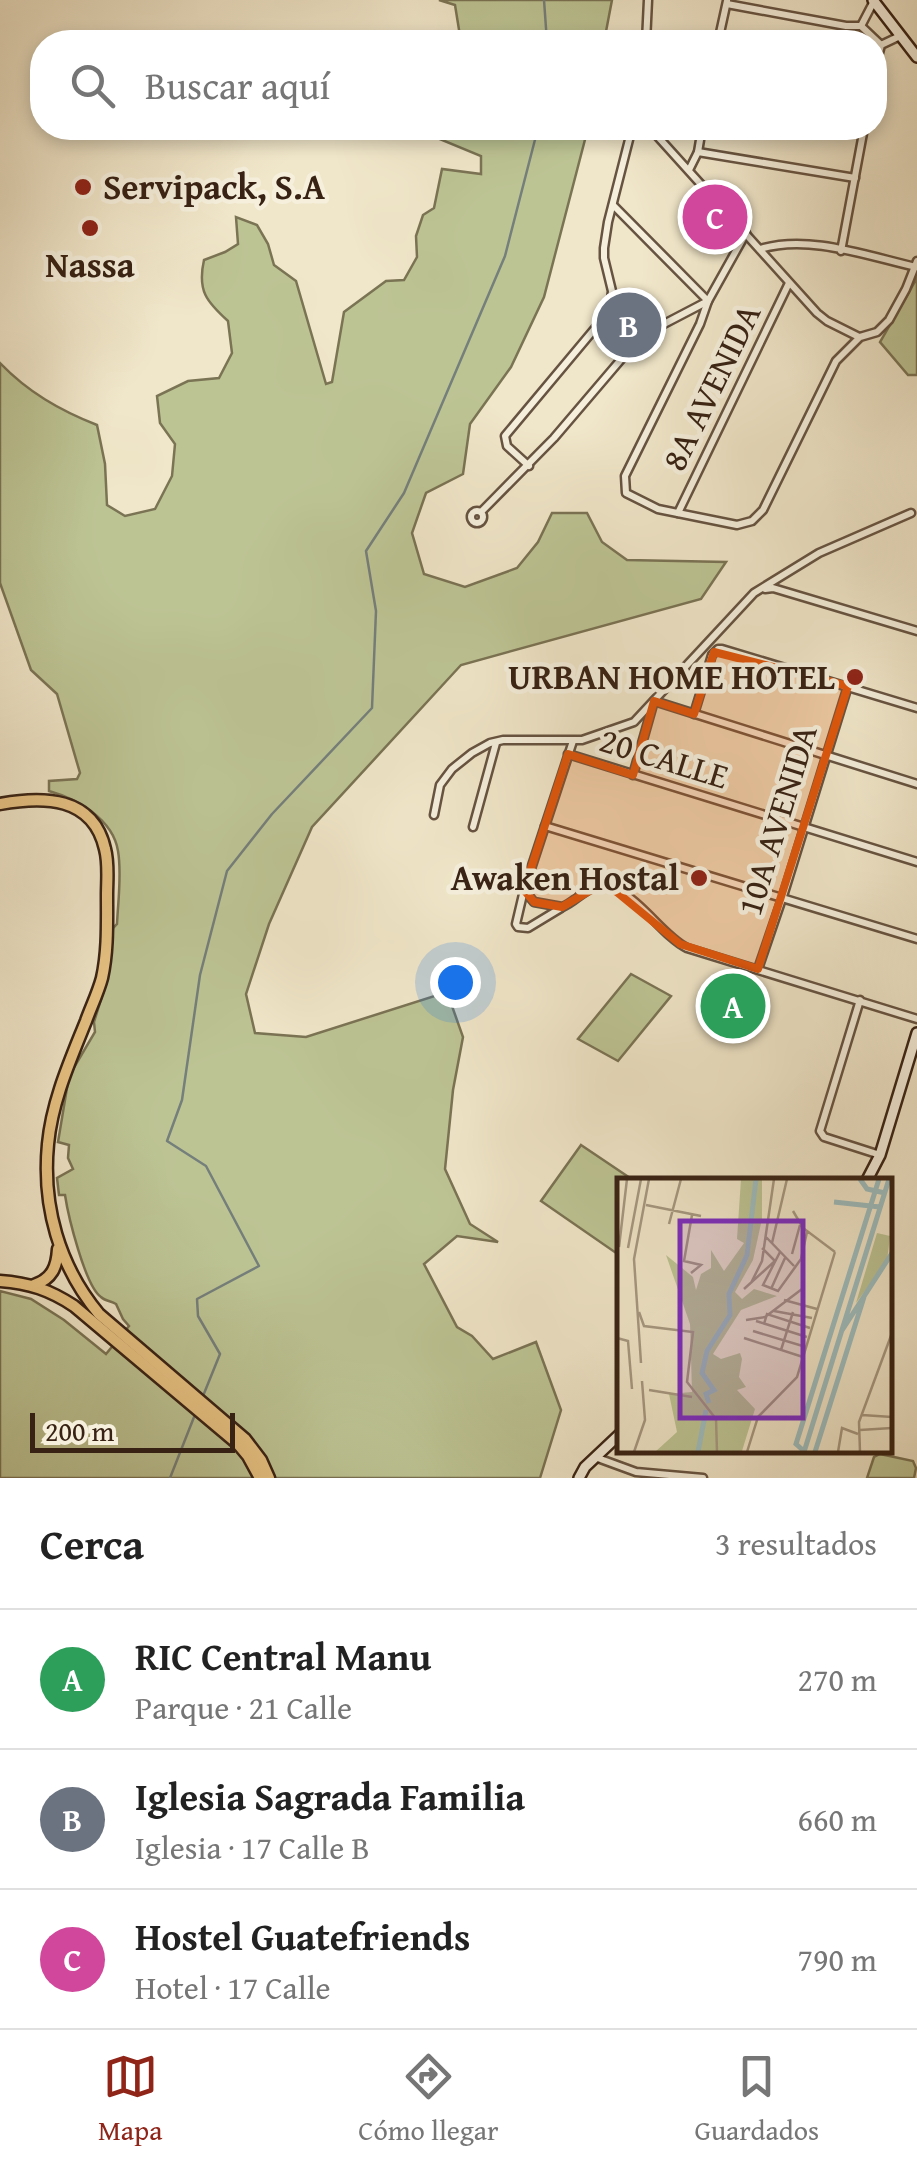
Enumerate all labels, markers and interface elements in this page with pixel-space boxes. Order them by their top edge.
search box [30,30,887,140]
text: Buscar aquí [145,57,330,113]
icon: search [65,58,120,113]
place label: Servipack, S.A [103,161,326,212]
marker: Servipack, S.A [72,176,94,198]
pin: C [682,180,748,254]
marker: Nassa [79,217,101,239]
place label: Nassa [45,239,135,290]
pin: B [596,288,662,362]
street label: 8A AVENIDA [648,295,773,479]
place label: URBAN HOME HOTEL [508,651,835,702]
marker: URBAN HOME HOTEL [844,666,866,688]
street label: 20 CALLE [593,714,735,801]
street label: 10A AVENIDA [723,718,830,921]
place label: Awaken Hostal [451,852,679,903]
marker: Awaken Hostal [688,867,710,889]
your location [430,957,481,1008]
pin: A [700,968,766,1044]
inset map [617,1178,892,1453]
scale bar [30,1408,235,1452]
text: 200 m [45,1410,114,1451]
text: Cerca [40,1513,144,1574]
text: 3 resultados [715,1520,877,1567]
text: RIC Central Manu [135,1628,431,1684]
text: A [62,1656,83,1703]
text: 270 m [798,1656,877,1703]
text: Parque · 21 Calle [135,1684,352,1731]
text: Iglesia Sagrada Familia [135,1768,525,1824]
text: B [63,1796,82,1843]
text: 660 m [798,1796,877,1843]
text: Iglesia · 17 Calle B [135,1824,370,1871]
text: Hostel Guatefriends [135,1908,470,1964]
text: C [63,1936,82,1983]
text: 790 m [798,1936,877,1983]
text: Hotel · 17 Calle [135,1964,331,2011]
tab: Mapa [98,2049,162,2150]
tab: Cómo llegar [358,2049,499,2150]
tab: Guardados [694,2049,819,2150]

